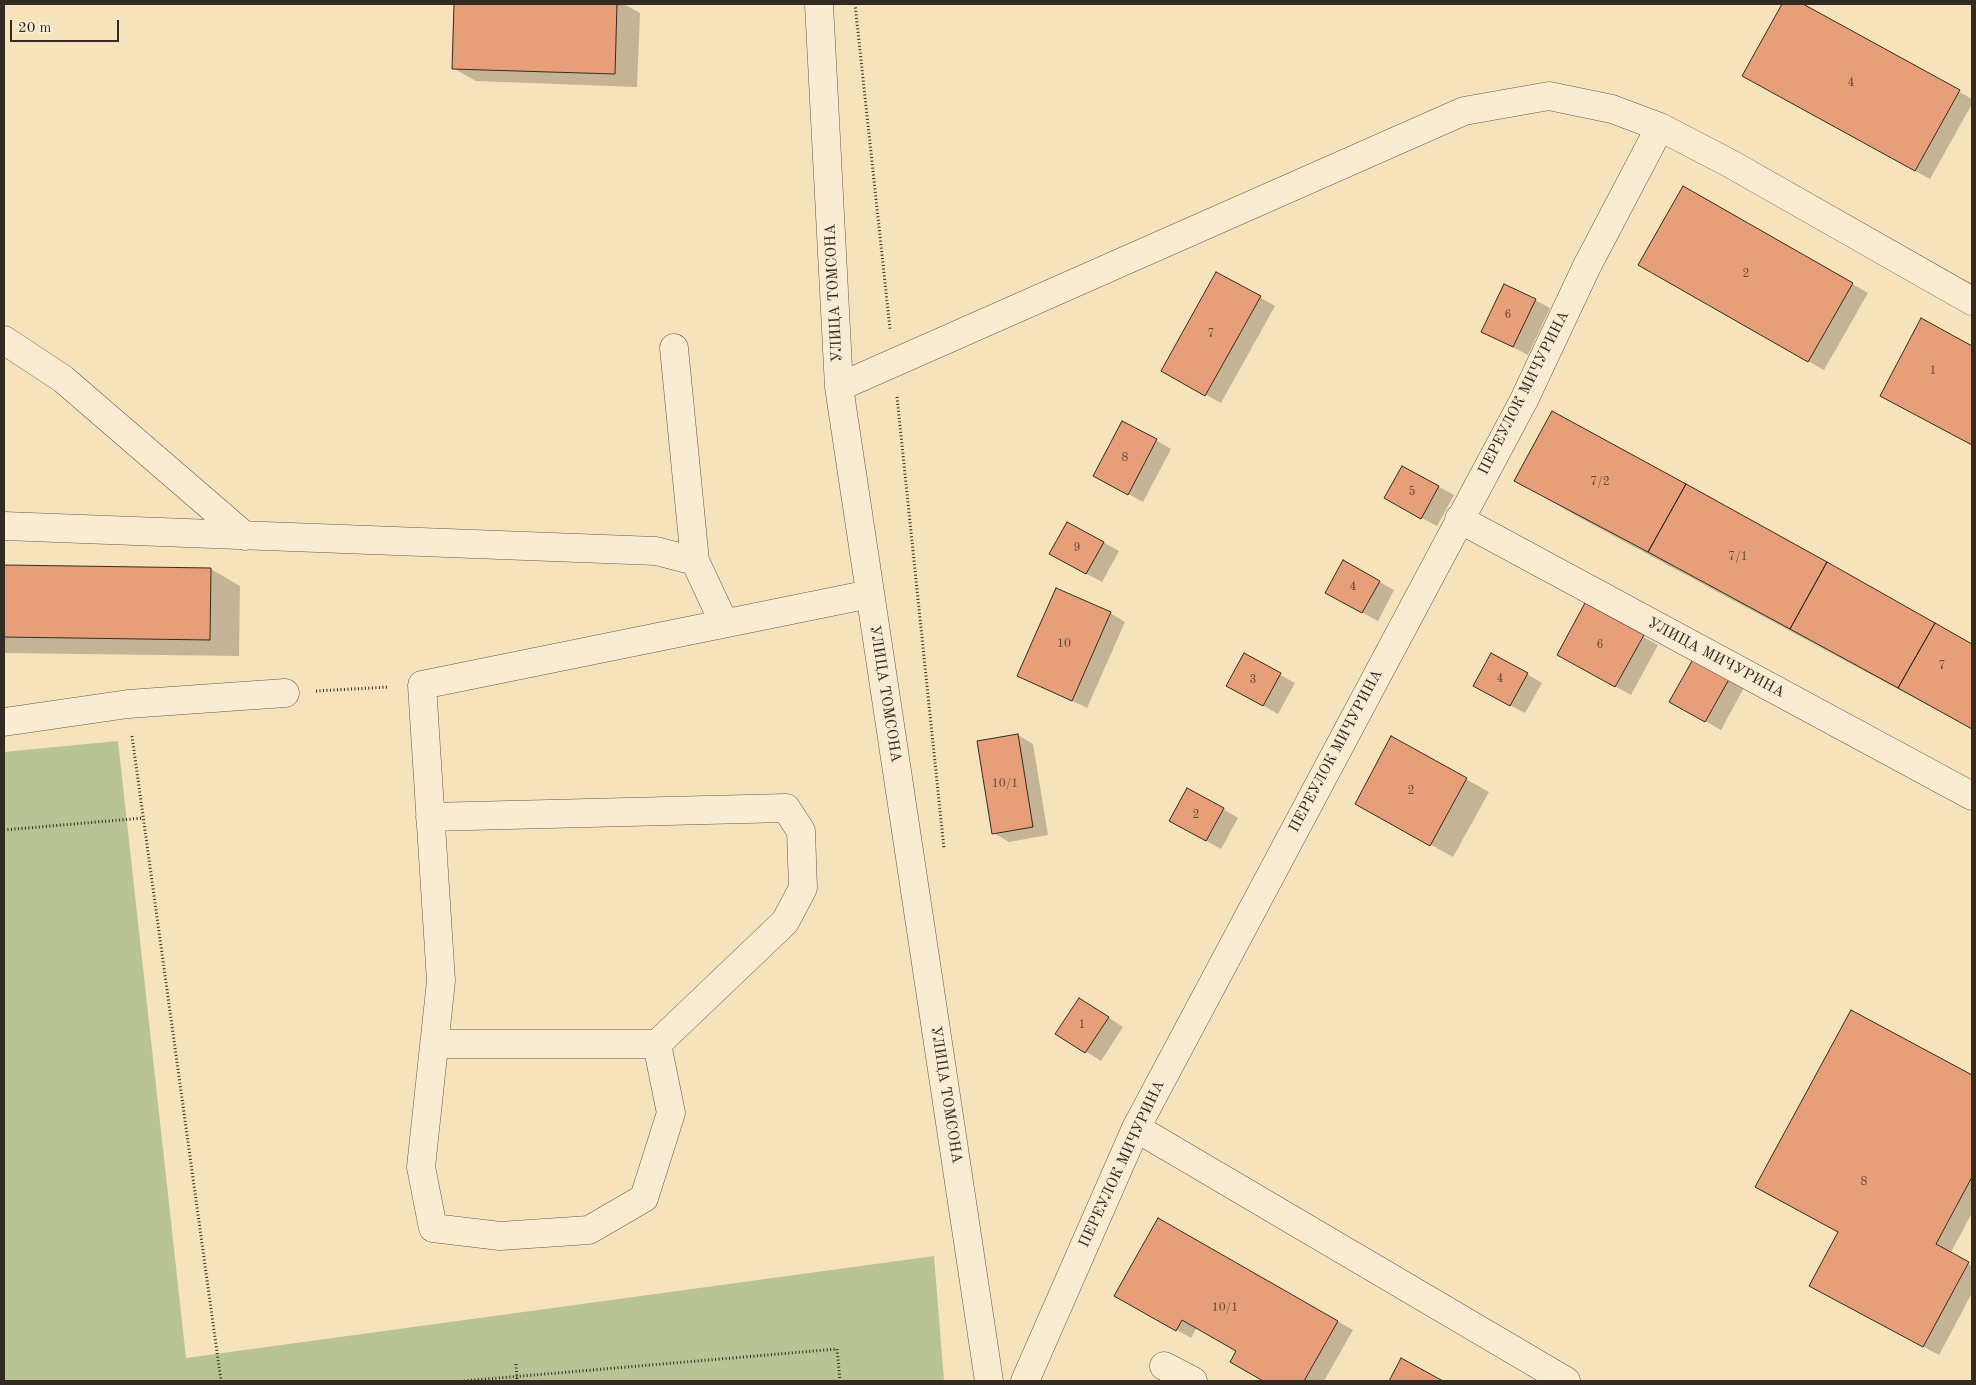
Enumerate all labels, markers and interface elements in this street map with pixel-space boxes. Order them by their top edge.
scale bar [12,10,121,42]
text: 20 m [18,21,52,36]
house number: 4 [1848,76,1854,90]
street label: УЛИЦА ТОМСОНА [821,223,847,363]
house number: 2 [1743,267,1749,281]
street label: ПЕРЕУЛОК МИЧУРИНА [1475,308,1573,478]
house number: 6 [1505,308,1511,322]
house number: 7 [1208,327,1214,341]
house number: 1 [1930,364,1936,378]
house number: 8 [1122,451,1128,465]
house number: 7/2 [1590,475,1610,489]
house number: 5 [1409,485,1415,499]
house number: 9 [1074,541,1080,555]
house number: 7/1 [1728,550,1748,564]
house number: 4 [1350,580,1356,594]
street label: УЛИЦА МИЧУРИНА [1644,614,1788,702]
street label: УЛИЦА ТОМСОНА [865,624,905,764]
house number: 10 [1057,637,1071,651]
house number: 6 [1597,638,1603,652]
house number: 7 [1939,659,1945,673]
street label: ПЕРЕУЛОК МИЧУРИНА [1285,666,1387,836]
house number: 4 [1497,672,1503,686]
house number: 3 [1250,673,1256,687]
house number: 10/1 [992,777,1018,791]
house number: 2 [1408,784,1414,798]
house number: 2 [1193,808,1199,822]
house number: 1 [1079,1018,1085,1032]
street label: УЛИЦА ТОМСОНА [926,1025,966,1165]
street label: ПЕРЕУЛОК МИЧУРИНА [1075,1078,1169,1250]
house number: 8 [1861,1175,1867,1189]
house number: 10/1 [1212,1301,1238,1315]

